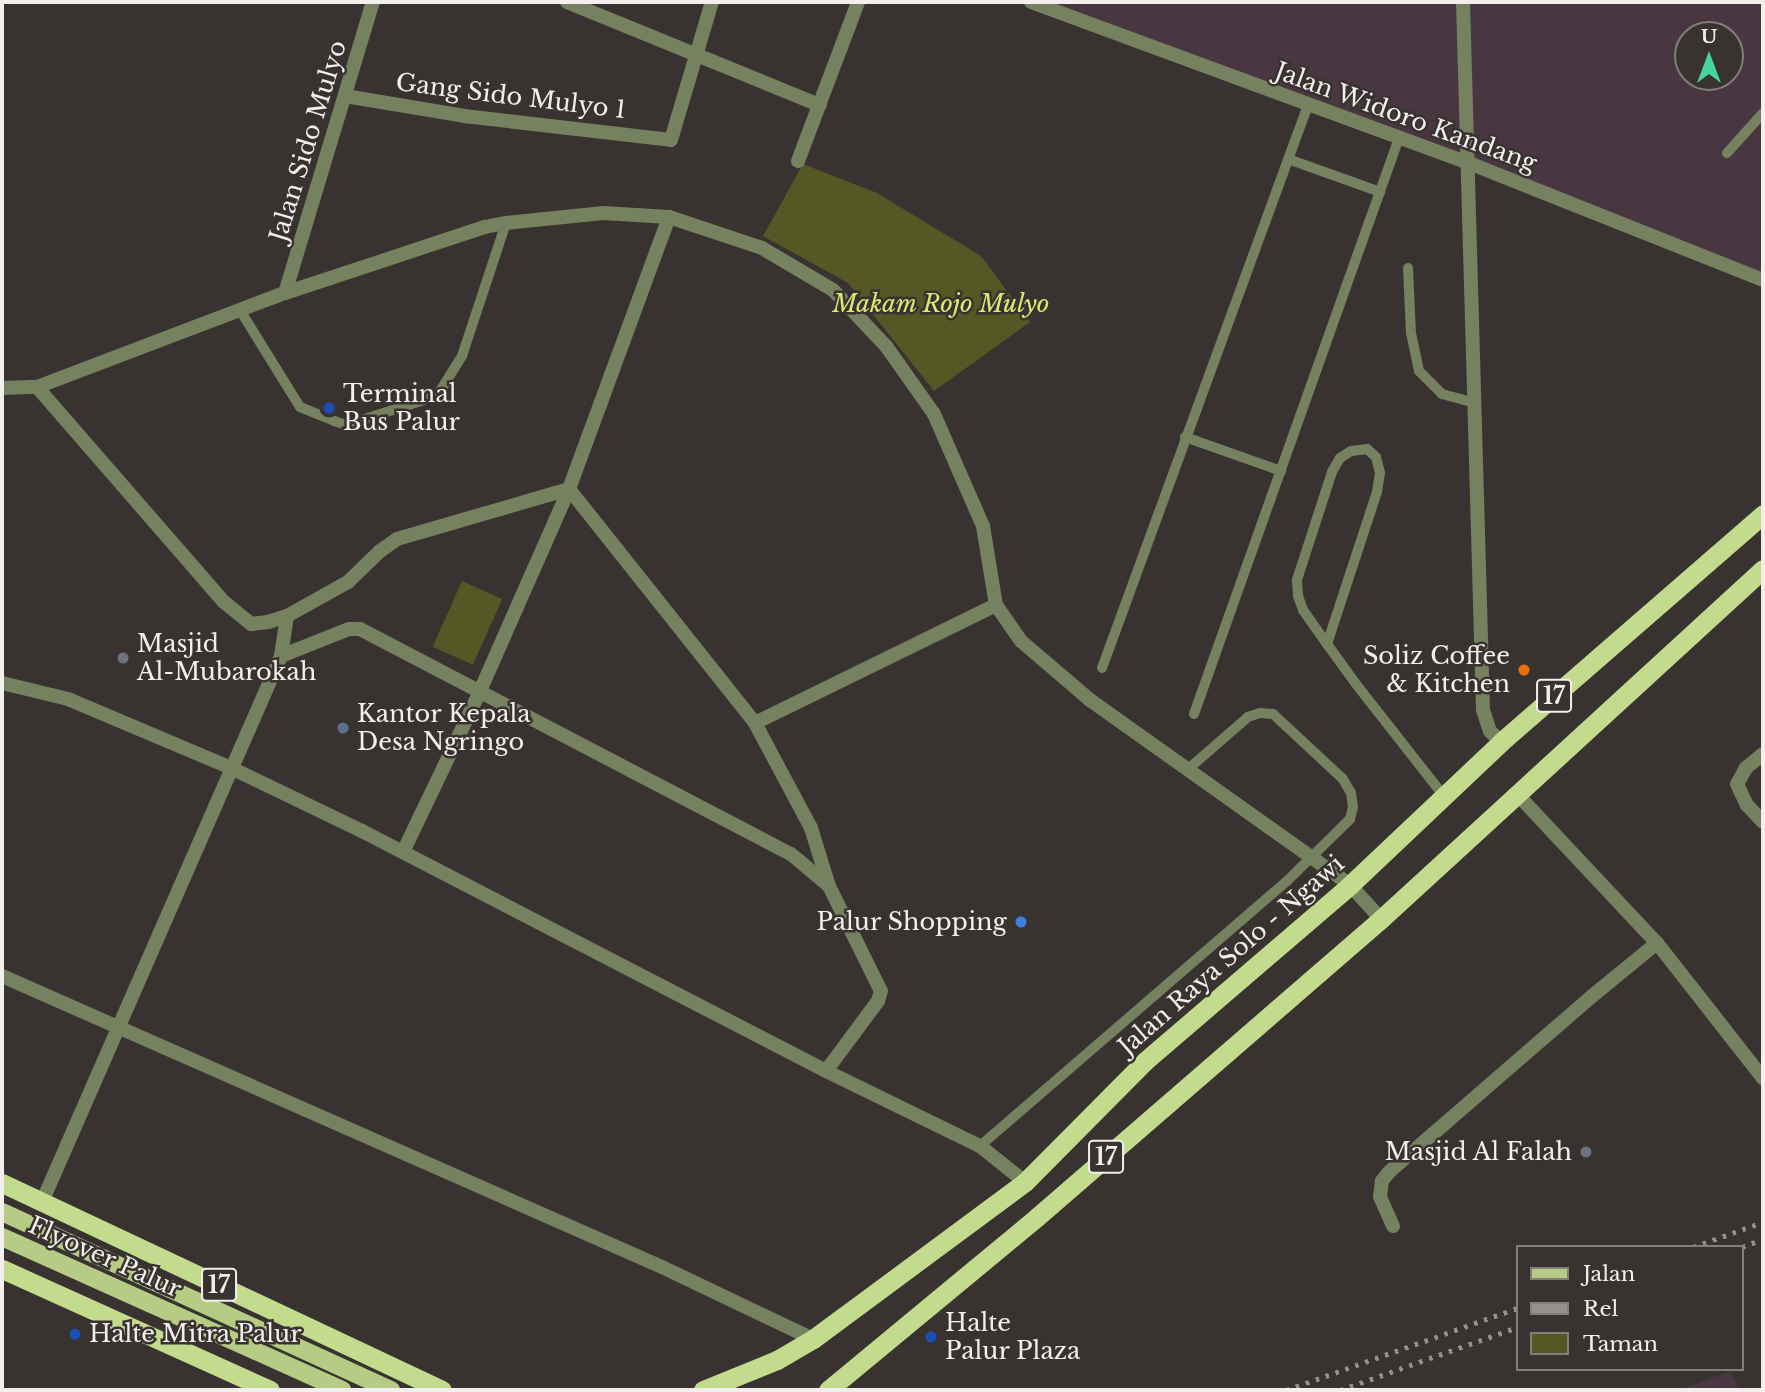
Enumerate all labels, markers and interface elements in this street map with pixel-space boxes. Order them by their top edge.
north arrow [1674,21,1744,91]
text: U [1701,25,1717,48]
street label: Jalan Sido Mulyo [264,37,352,245]
street label: Jalan Widoro Kandang [1271,56,1541,178]
street label: Gang Sido Mulyo 1 [394,68,628,124]
park label: Makam Rojo Mulyo [832,290,1050,318]
place label: Terminal Bus Palur [343,380,460,436]
marker: Terminal Bus Palur [321,400,337,416]
place label: Masjid Al-Mubarokah [137,630,316,686]
place label: Soliz Coffee & Kitchen [1363,642,1510,698]
marker: Masjid Al-Mubarokah [115,650,131,666]
marker: Soliz Coffee & Kitchen [1516,662,1532,678]
road number: 17 [1535,676,1573,716]
place label: Kantor Kepala Desa Ngringo [357,700,531,756]
marker: Kantor Kepala Desa Ngringo [335,720,351,736]
street label: Jalan Raya Solo - Ngawi [1112,849,1350,1061]
place label: Palur Shopping [816,908,1007,936]
marker: Palur Shopping [1013,914,1029,930]
road number: 17 [1087,1138,1125,1176]
place label: Masjid Al Falah [1384,1138,1572,1166]
marker: Masjid Al Falah [1578,1144,1594,1160]
street label: Flyover Palur [24,1210,186,1304]
legend [1516,1245,1744,1371]
text: Jalan [1583,1261,1635,1287]
road number: 17 [200,1266,238,1304]
text: Rel [1583,1296,1618,1322]
place label: Halte Palur Plaza [945,1309,1081,1365]
place label: Halte Mitra Palur [89,1320,302,1348]
marker: Halte Mitra Palur [67,1326,83,1342]
marker: Halte Palur Plaza [923,1329,939,1345]
text: Taman [1583,1331,1658,1357]

